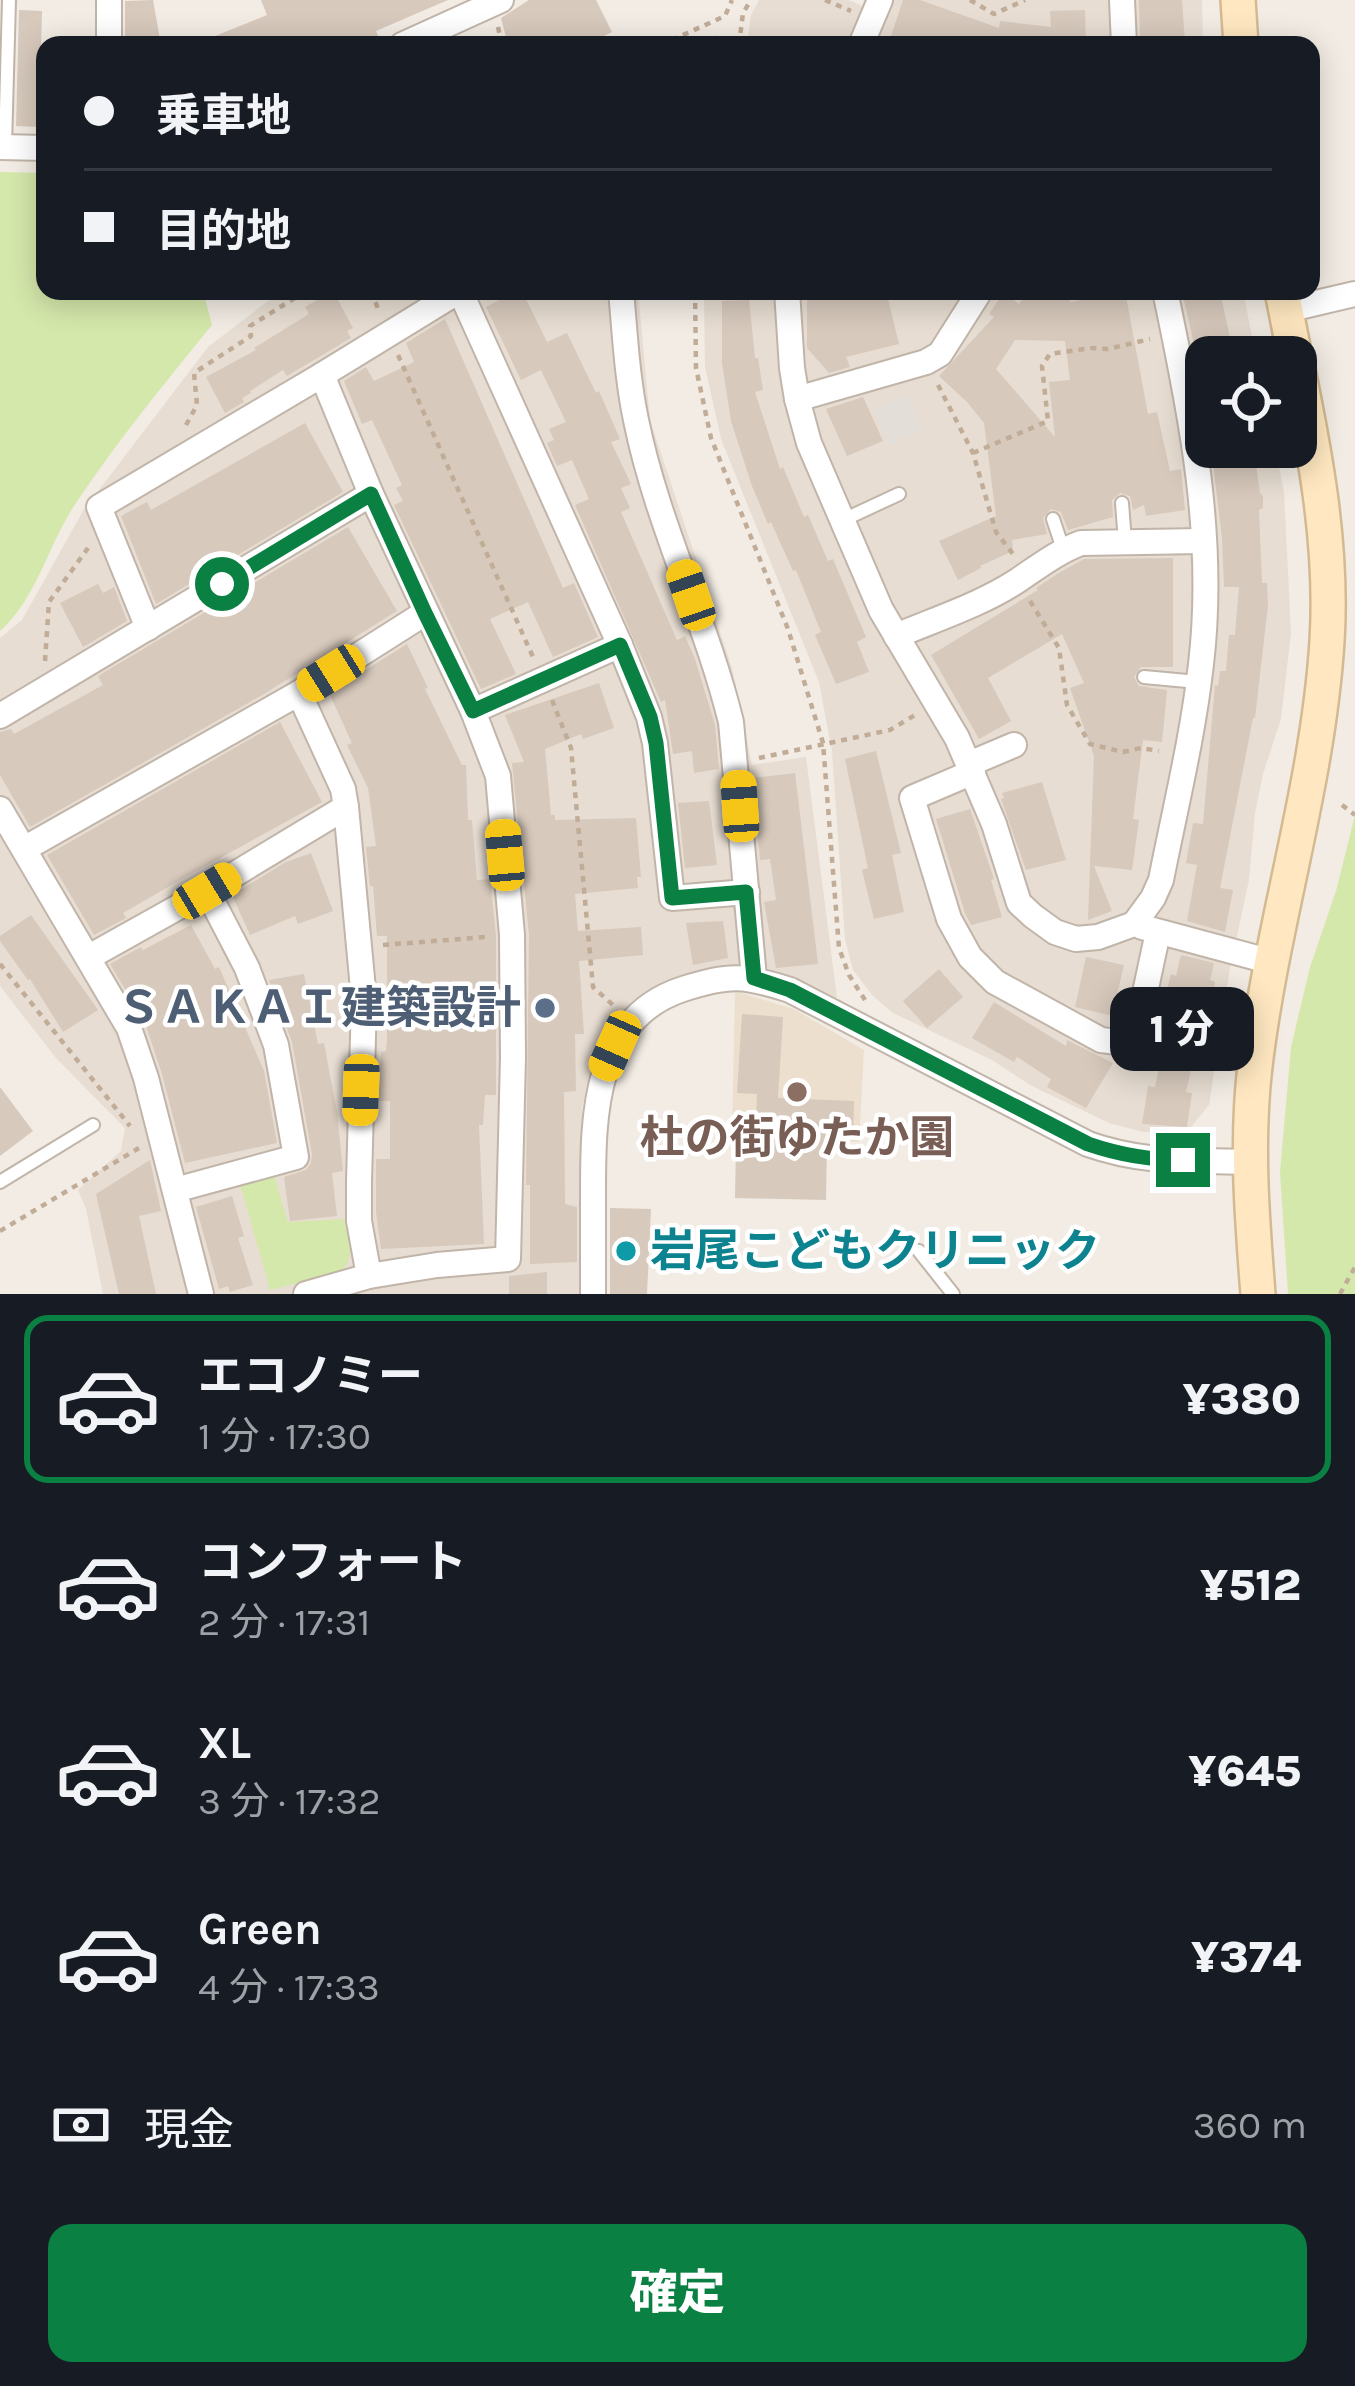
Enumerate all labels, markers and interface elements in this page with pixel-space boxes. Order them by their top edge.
text: 乗車地 [156,90,291,142]
text: 目的地 [156,205,291,257]
map controls [1185,336,1317,468]
button: locate [1185,336,1317,468]
car [662,555,720,635]
route start [195,557,249,611]
car [291,639,371,707]
car [720,769,760,843]
car [484,818,526,892]
car [167,857,247,925]
place label: ＳＡＫＡＩ建築設計 [116,982,521,1034]
callout: 1 分 [1111,986,1255,1070]
marker: ＳＡＫＡＩ建築設計 [532,995,558,1021]
car [584,1006,646,1086]
text: 1 分 [1150,1006,1214,1052]
car [342,1053,380,1127]
marker: 杜の街ゆたか園 [784,1079,810,1105]
place label: 杜の街ゆたか園 [639,1112,955,1164]
route end [1156,1133,1210,1187]
place label: 岩尾こどもクリニック [650,1225,1100,1277]
marker: 岩尾こどもクリニック [613,1238,639,1264]
icon: car [54,1345,162,1453]
text: エコノミー [198,1350,423,1402]
text: ¥380 [1182,1373,1301,1425]
text: 1 分 · 17:30 [198,1413,371,1459]
icon: car [54,1531,162,1639]
text: コンフォート [198,1536,467,1588]
text: ¥512 [1200,1559,1301,1611]
text: 2 分 · 17:31 [198,1599,370,1645]
icon: car [54,1717,162,1825]
text: XL [198,1717,251,1769]
text: ¥645 [1188,1745,1301,1797]
text: 3 分 · 17:32 [198,1778,381,1824]
icon: car [54,1903,162,2011]
text: Green [198,1903,322,1955]
text: ¥374 [1191,1931,1301,1983]
text: 4 分 · 17:33 [198,1964,380,2010]
icon: cash [48,2092,114,2158]
text: 360 m [1193,2102,1307,2148]
text: 現金 [144,2104,234,2156]
button: 確定 [48,2224,1307,2362]

